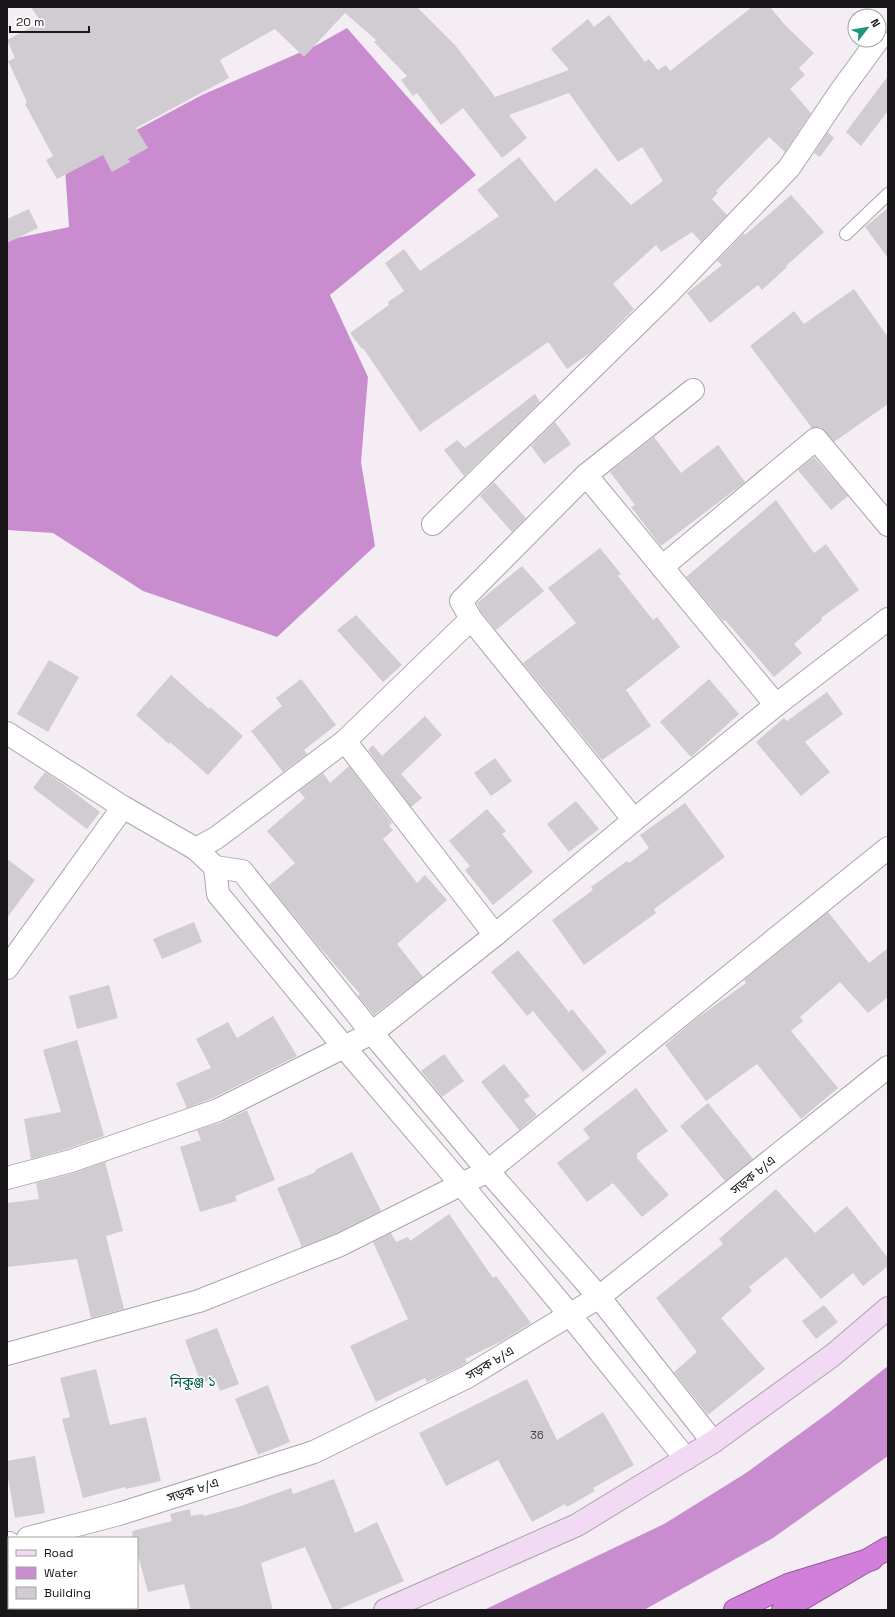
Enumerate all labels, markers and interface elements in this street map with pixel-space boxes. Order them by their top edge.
scale bar [10,8,89,34]
north arrow [847,8,887,48]
text: 20 m [16,14,44,30]
text: N [868,16,883,30]
street label: সড়ক ৮/এ [726,1152,779,1199]
street label: সড়ক ৮/এ [462,1342,517,1385]
district label: নিকুঞ্জ ১ [169,1373,216,1391]
house number: 36 [530,1428,544,1442]
street label: সড়ক ৮/এ [164,1474,221,1507]
legend [8,1537,138,1609]
text: Road [44,1545,73,1561]
text: Water [44,1565,78,1581]
text: Building [44,1585,91,1601]

